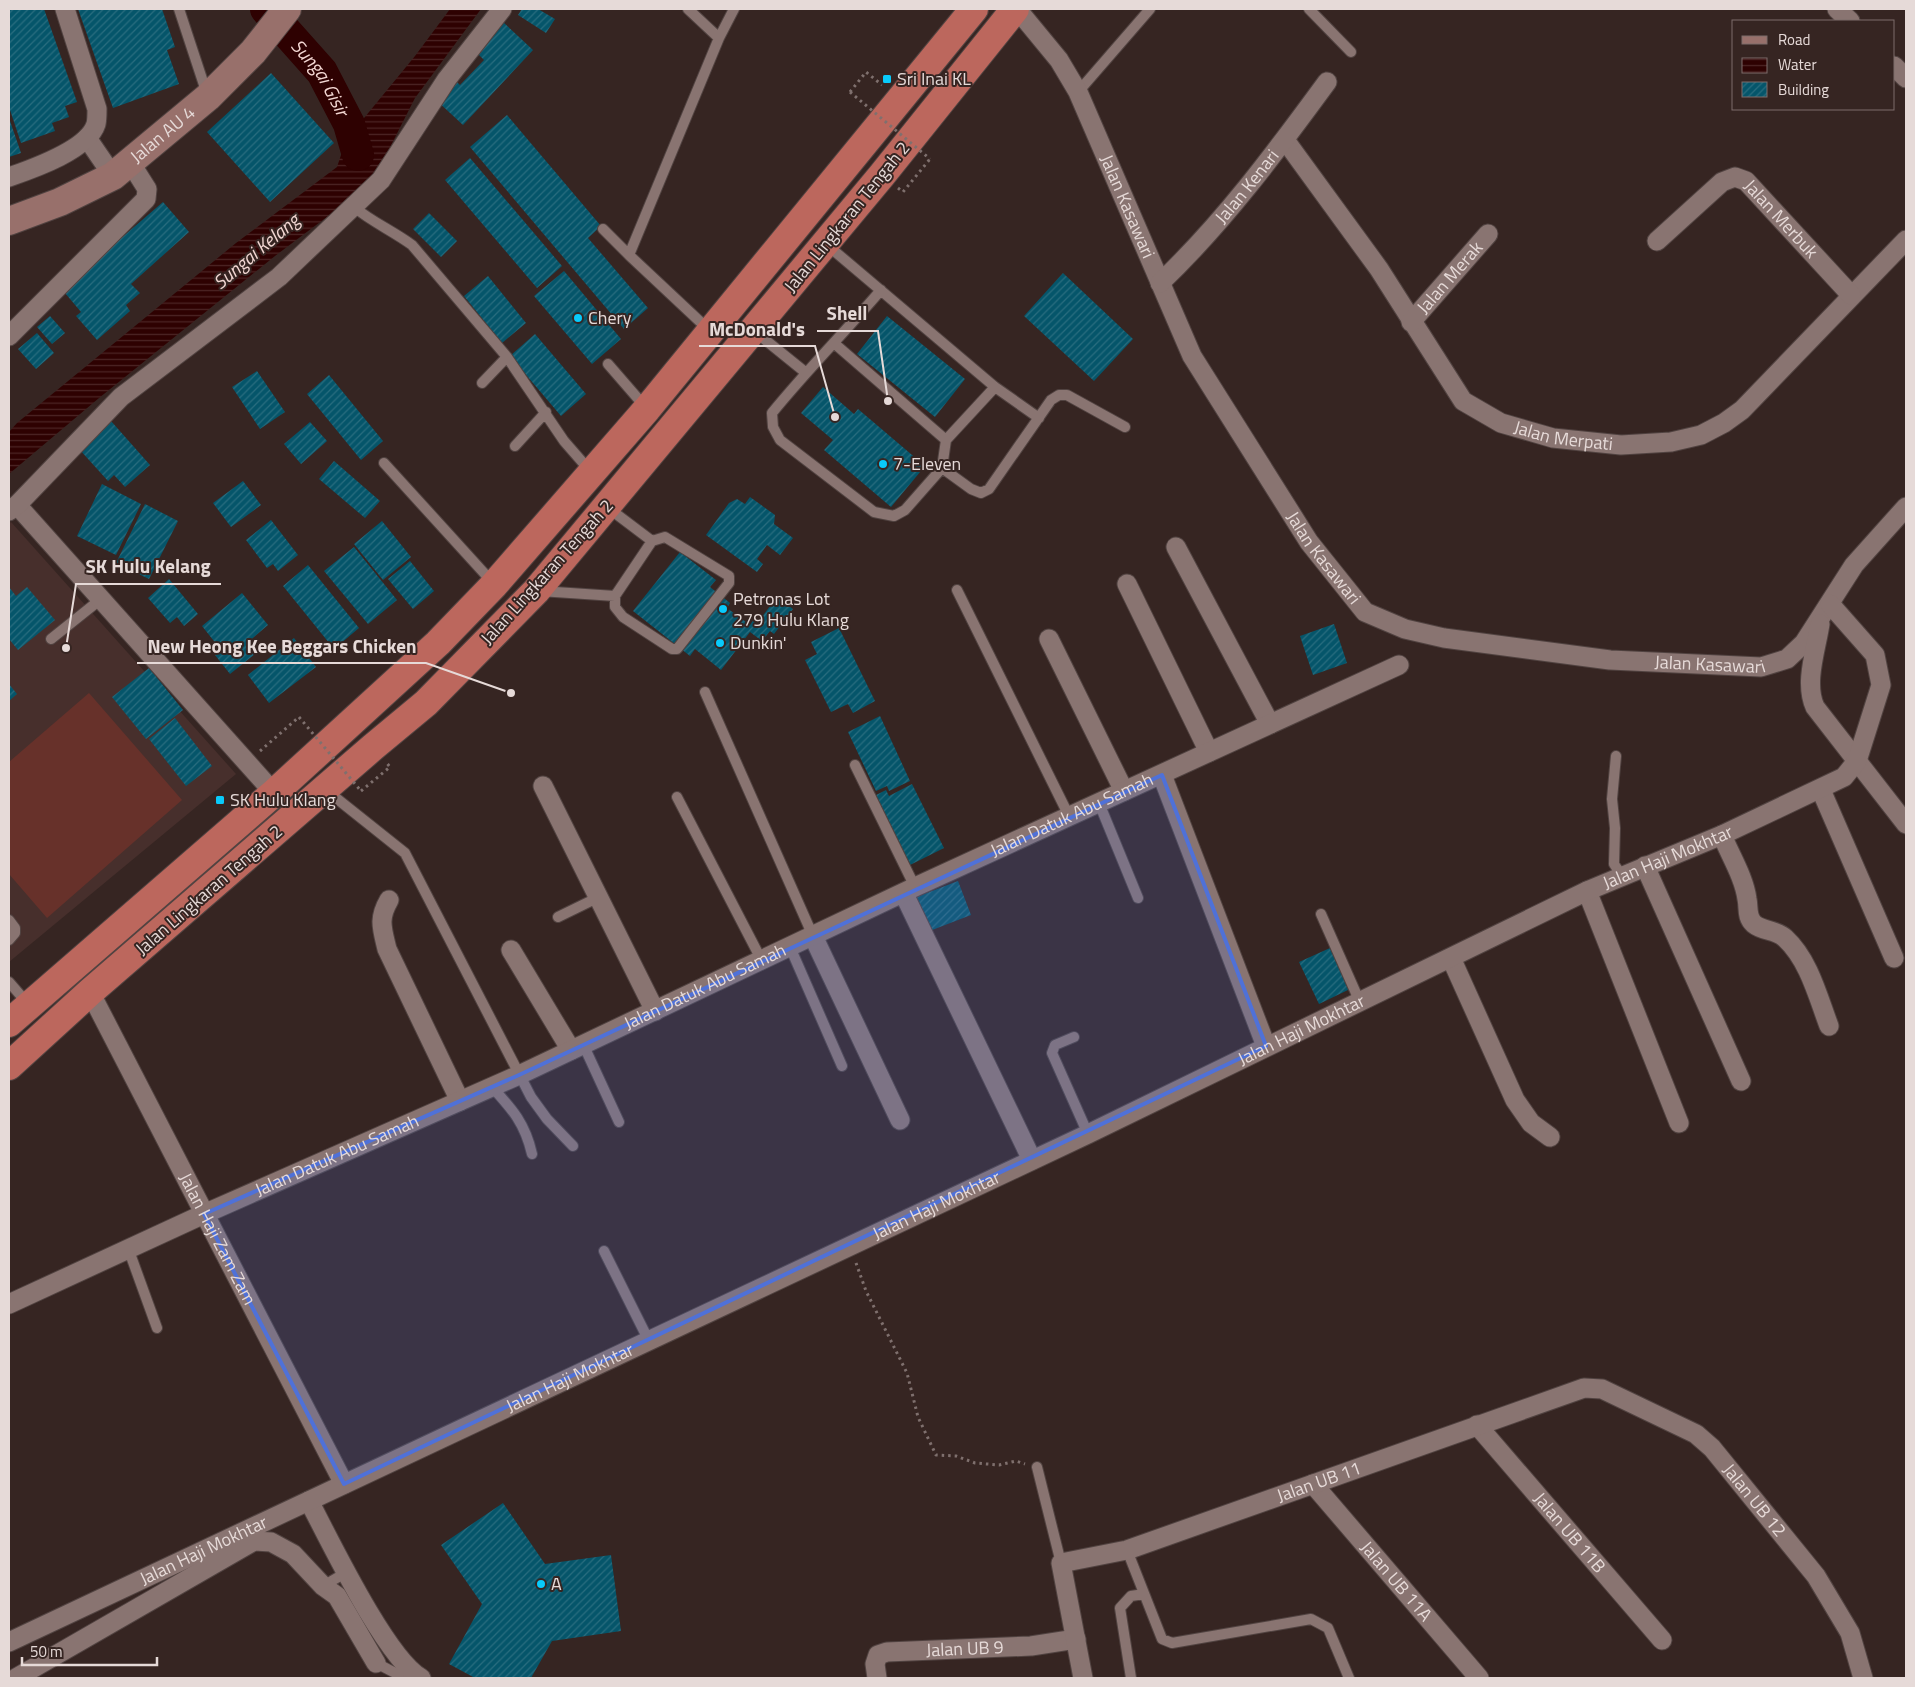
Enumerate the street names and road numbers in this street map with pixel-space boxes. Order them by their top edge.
street label: Jalan AU 4 [124,99,201,169]
street label: Jalan Lingkaran Tengah 2 [777,135,916,298]
street label: Jalan Kenari [1208,143,1285,230]
street label: Jalan Kasawari [1094,150,1162,262]
street label: Jalan Merbuk [1738,173,1825,264]
street label: Jalan Merak [1410,235,1489,320]
street label: Jalan Merpati [1511,413,1614,457]
street label: Jalan Lingkaran Tengah 2 [474,493,619,650]
street label: Jalan Kasawari [1280,506,1368,610]
street label: Jalan Kasawari [1654,648,1769,680]
street label: Jalan Datuk Abu Samah [986,766,1157,864]
street label: Jalan Lingkaran Tengah 2 [129,818,288,961]
street label: Jalan Haji Mokhtar [1598,818,1737,896]
street label: Jalan Datuk Abu Samah [619,936,790,1036]
street label: Jalan Haji Mokhtar [1233,987,1369,1072]
street label: Jalan Datuk Abu Samah [250,1107,423,1203]
street label: Jalan Haji Mokhtar [868,1163,1005,1247]
street label: Jalan Haji Zam Zam [173,1168,263,1310]
street label: Jalan Haji Mokhtar [501,1336,638,1419]
street label: Jalan UB 11 [1273,1454,1365,1509]
street label: Jalan UB 12 [1717,1457,1793,1543]
street label: Jalan UB 11B [1527,1486,1613,1579]
street label: Jalan Haji Mokhtar [135,1508,272,1592]
street label: Jalan UB 11A [1354,1535,1439,1627]
street label: Jalan UB 9 [925,1633,1004,1663]

